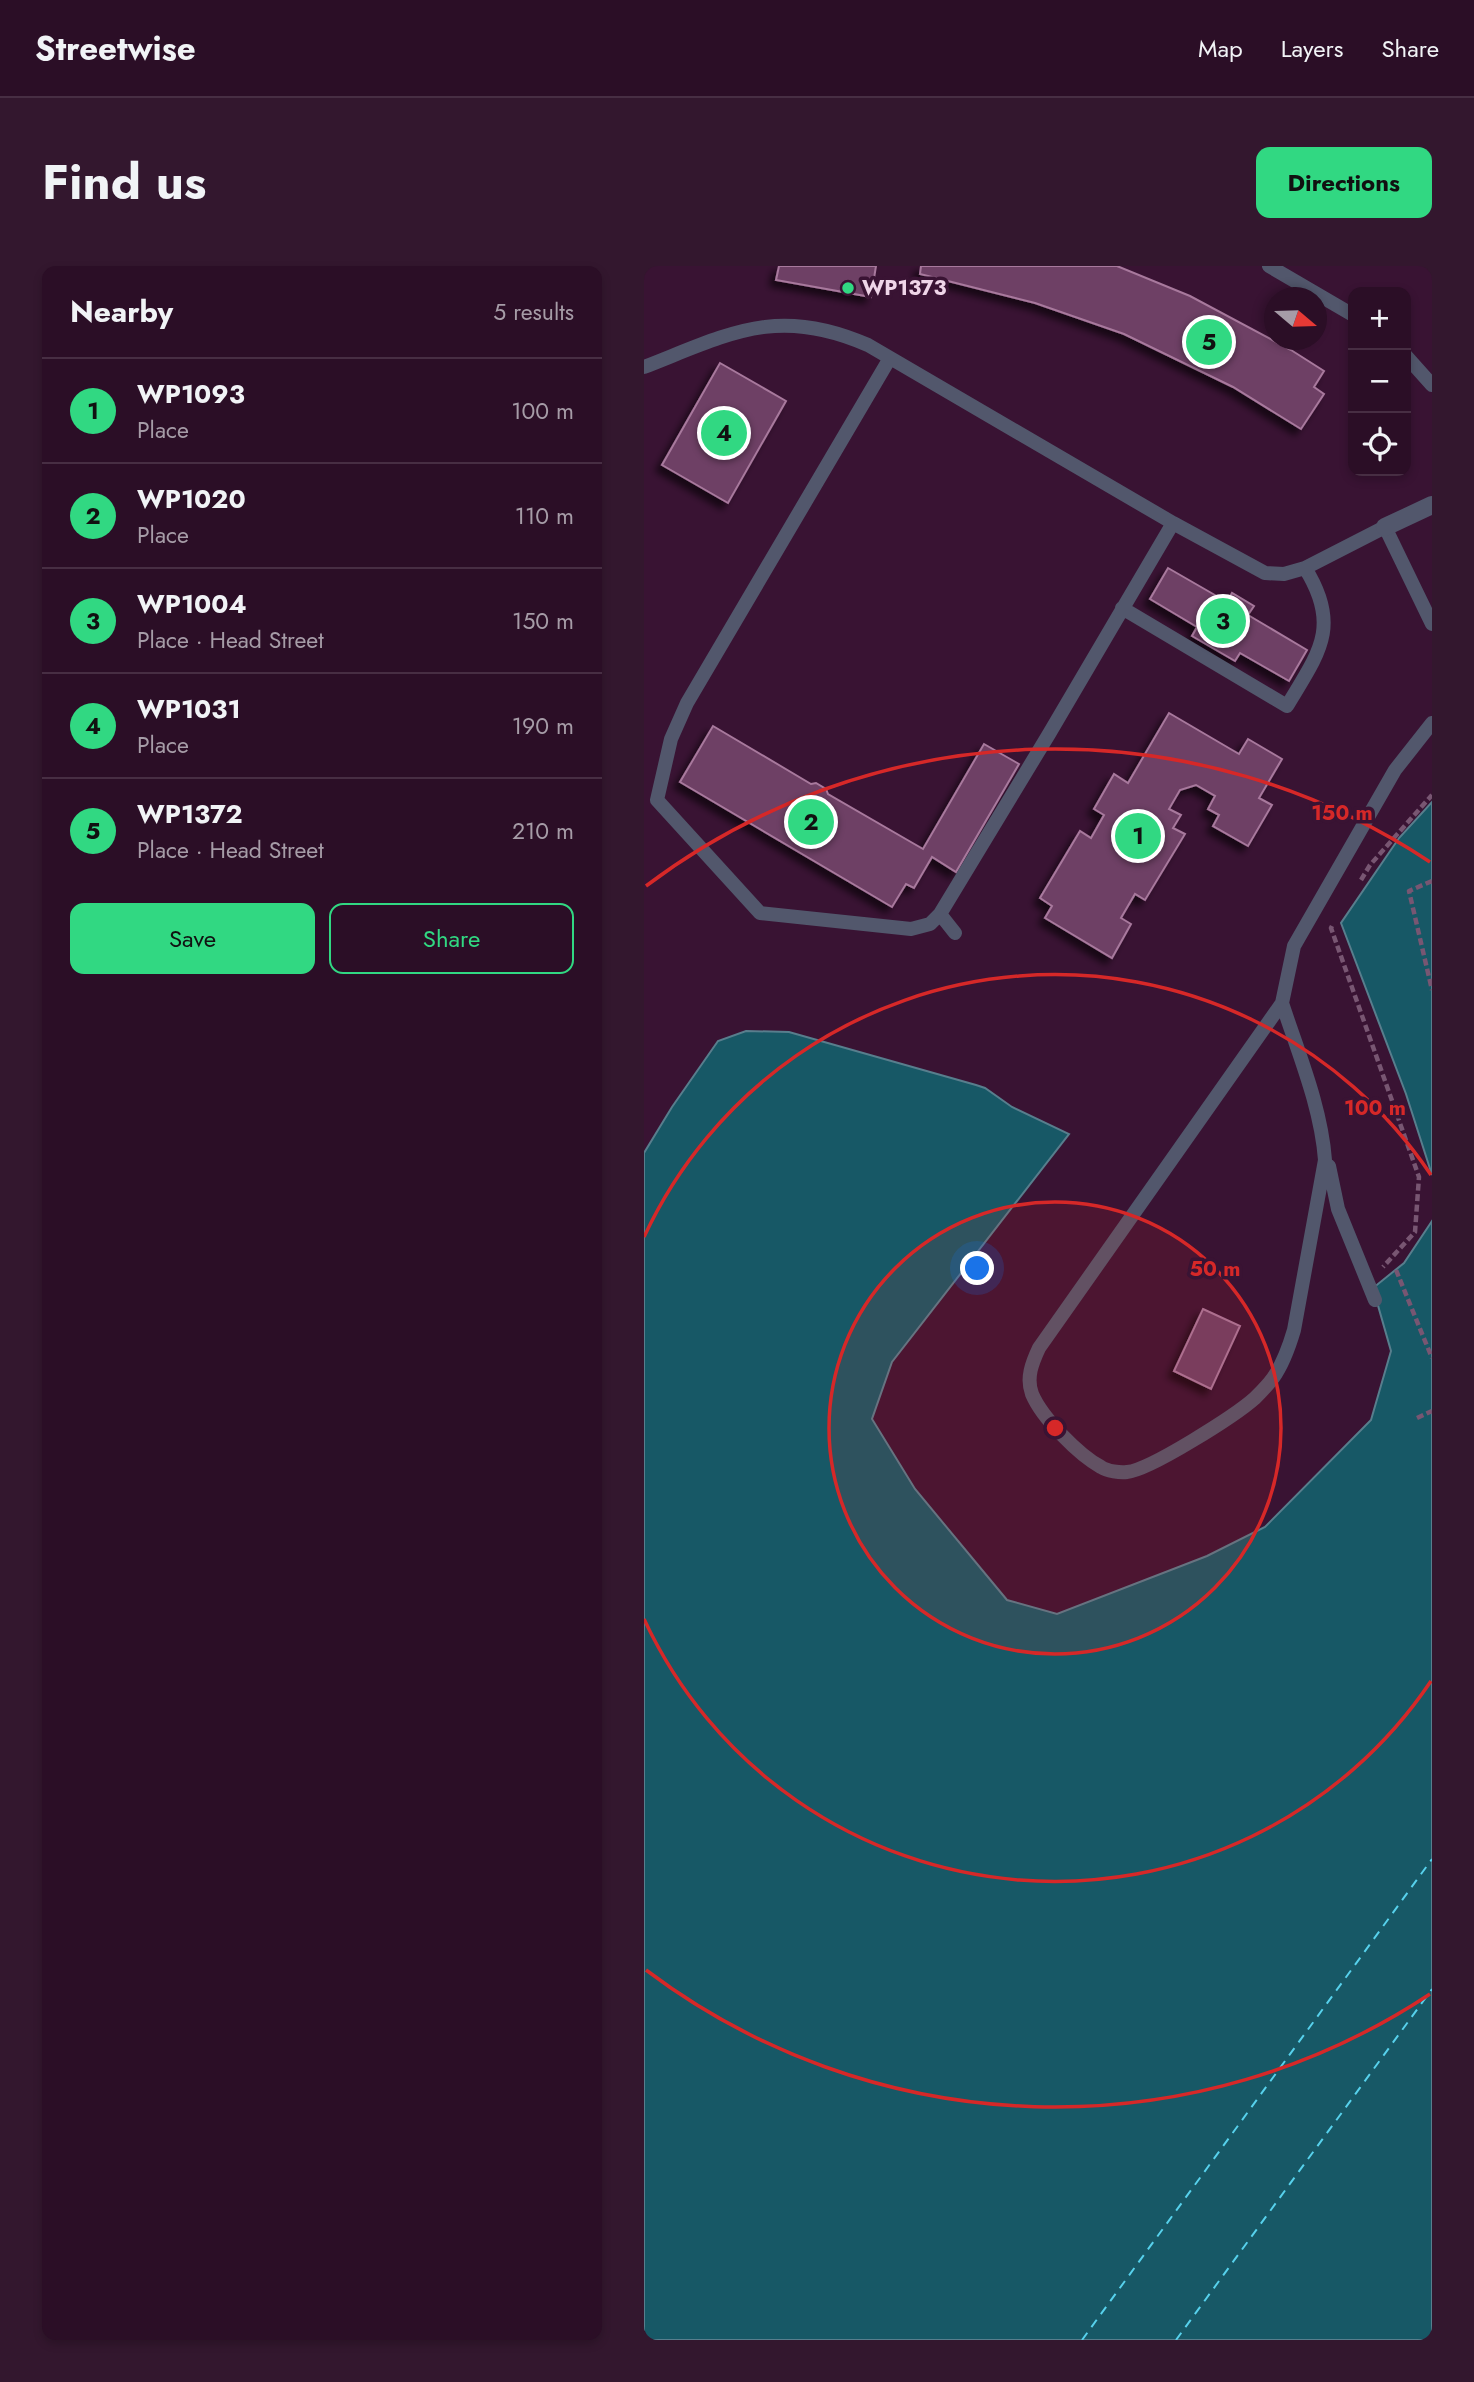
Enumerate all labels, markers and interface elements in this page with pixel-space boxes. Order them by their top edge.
text: Streetwise [35,25,196,72]
text: Map [1198,31,1243,66]
text: Layers [1281,31,1343,66]
text: Share [1381,31,1439,66]
text: Find us [42,147,206,217]
button: Directions [1256,147,1432,218]
place label: WP1373 [862,273,947,303]
marker: WP1373 [840,280,856,296]
north arrow [1264,287,1327,350]
map controls [1348,287,1411,476]
button: + [1348,287,1411,350]
text: Nearby [70,290,173,333]
text: 5 results [493,295,574,329]
pin: 5 [1186,316,1232,368]
button: − [1348,350,1411,413]
text: WP1093 [137,375,245,413]
text: 1 [87,394,99,428]
text: 100 m [511,394,574,428]
pin: 4 [701,407,747,459]
text: Place [137,413,189,447]
button: locate [1348,413,1411,476]
text: WP1020 [137,480,246,518]
text: 2 [85,499,101,533]
text: 110 m [515,499,574,533]
text: Place [137,518,189,552]
text: WP1004 [137,585,247,623]
pin: 3 [1200,595,1246,647]
text: 3 [86,604,100,638]
text: 150 m [512,604,574,638]
text: Place · Head Street [137,623,324,657]
text: WP1031 [137,690,241,728]
text: 4 [85,709,101,743]
text: 190 m [512,709,574,743]
text: Place [137,728,189,762]
text: WP1372 [137,795,243,833]
pin: 2 [788,796,834,848]
text: 150 m [1311,798,1373,828]
pin: 1 [1115,810,1161,862]
text: 5 [86,814,100,848]
text: 210 m [512,814,574,848]
text: Place · Head Street [137,833,324,867]
button: Save [70,903,315,974]
button: Share [329,903,574,974]
text: 100 m [1344,1093,1406,1123]
your location [960,1251,994,1285]
text: 50 m [1190,1254,1240,1284]
centre of rings [1043,1416,1067,1440]

